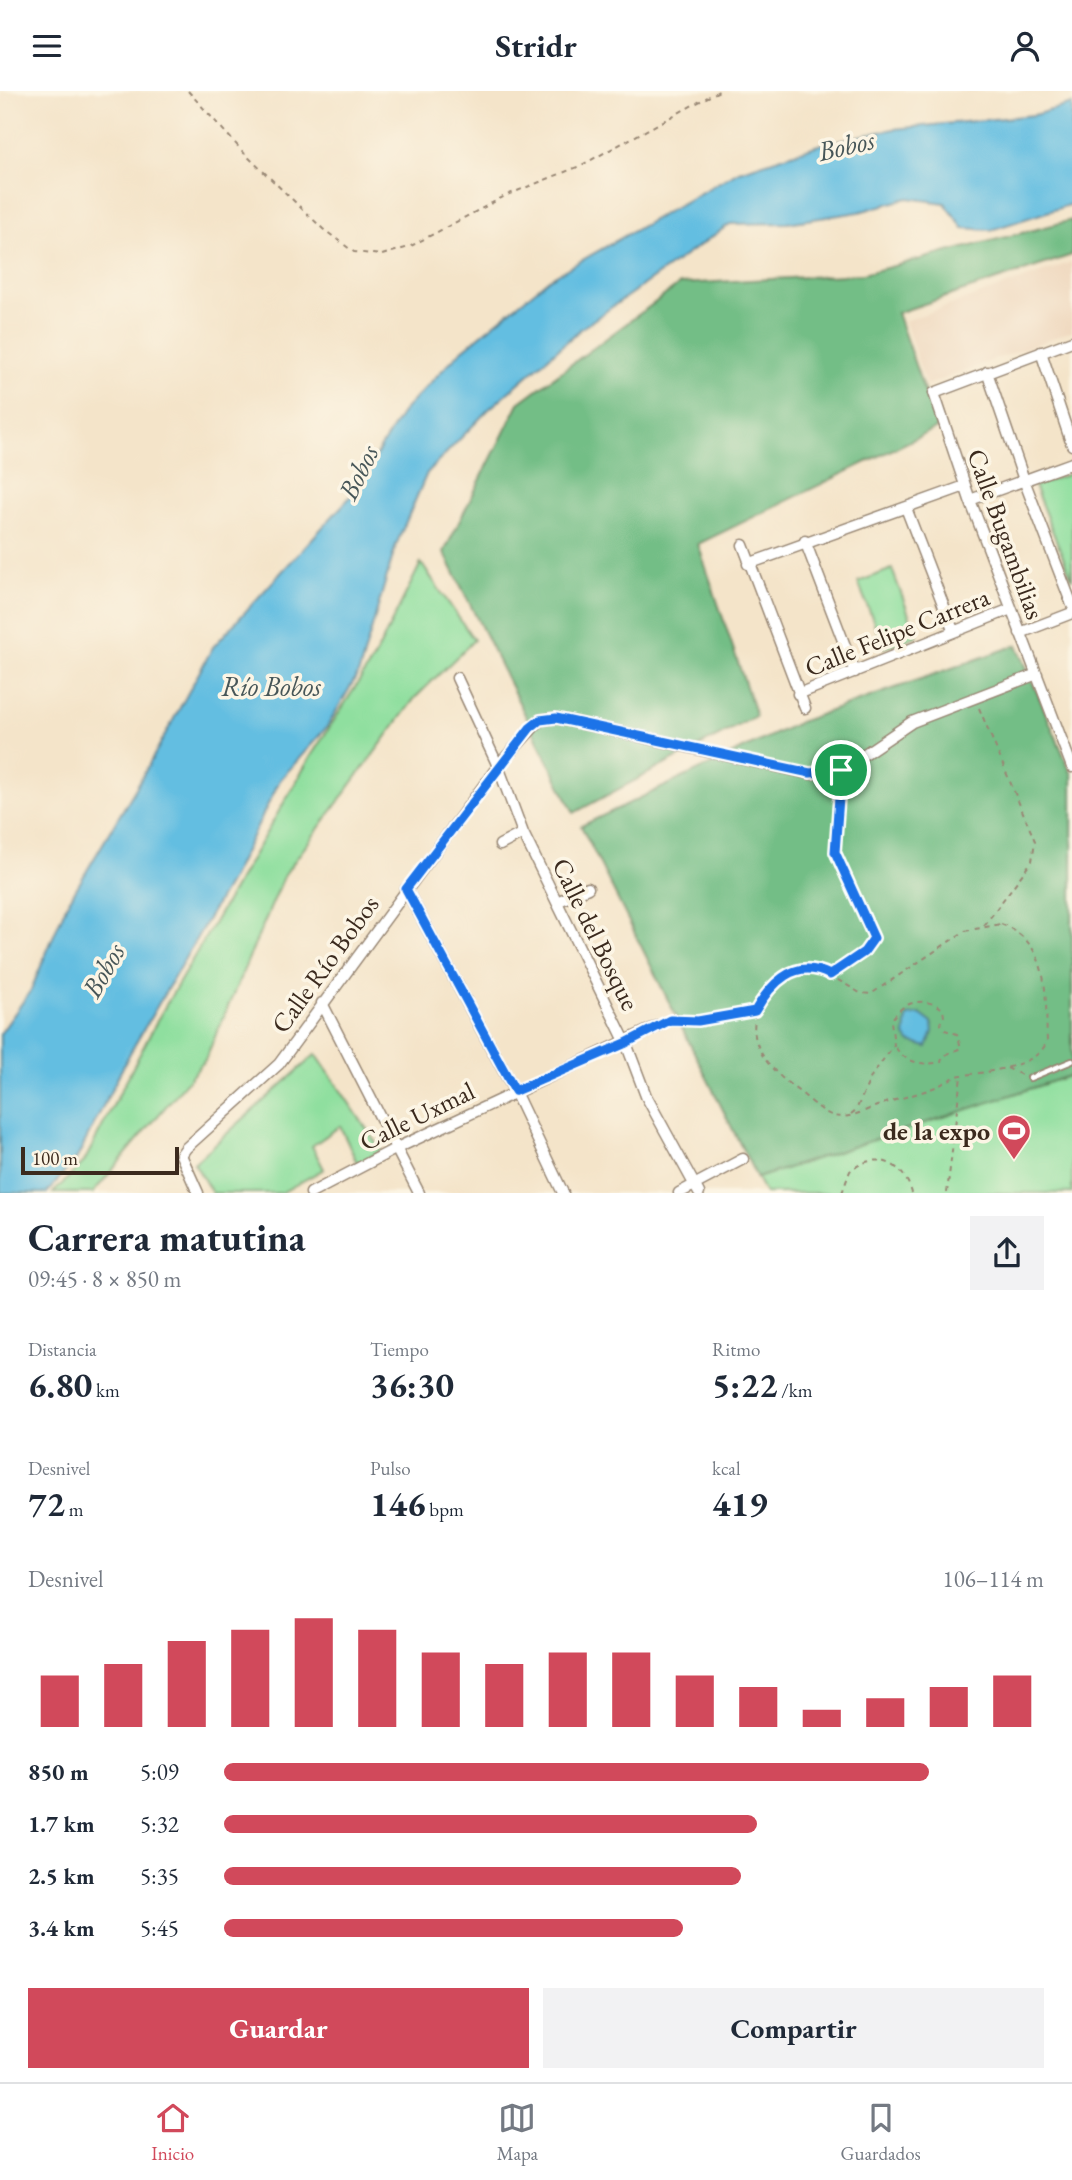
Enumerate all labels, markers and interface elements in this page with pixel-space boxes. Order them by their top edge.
text: Stridr [495,25,577,67]
icon: menu [28,27,66,65]
icon: person [1006,27,1044,65]
water label: Bobos [813,121,878,169]
water label: Bobos [329,438,387,506]
street label: Calle Bugambilias [959,444,1053,624]
street label: Calle Felipe Carrera [800,579,995,685]
water label: Río Bobos [221,668,321,704]
pin [811,740,871,800]
icon: arrive [822,751,860,789]
street label: Calle del Bosque [544,852,648,1016]
street label: Calle Río Bobos [264,888,386,1040]
water label: Bobos [73,936,133,1005]
street label: Calle Uxmal [354,1074,480,1158]
sports icon: de la expo [995,1112,1033,1161]
place label: de la expo [883,1114,990,1148]
scale bar [21,1144,178,1176]
text: 100 m [32,1146,78,1171]
text: Carrera matutina [28,1213,305,1262]
button: share [970,1216,1044,1290]
text: 09:45 · 8 × 850 m [28,1264,181,1294]
text: Distancia [28,1337,97,1362]
text: Tiempo [370,1337,429,1362]
text: Ritmo [712,1337,760,1362]
text: 6.80 [28,1362,92,1407]
text: 36:30 [370,1362,454,1407]
text: 5:22 [712,1362,777,1407]
text: km [92,1378,120,1403]
text: /km [777,1378,813,1403]
text: Desnivel [28,1456,90,1481]
text: Pulso [370,1456,411,1481]
text: kcal [712,1456,741,1481]
text: 72 [28,1481,65,1526]
text: 146 [370,1481,426,1526]
text: 419 [712,1481,768,1526]
text: m [65,1497,84,1522]
text: bpm [426,1497,464,1522]
text: Desnivel [28,1564,104,1594]
text: 106–114 m [943,1564,1044,1594]
text: 850 m [28,1757,89,1787]
text: 5:09 [140,1757,179,1787]
text: 1.7 km [28,1809,95,1839]
text: 5:32 [140,1809,179,1839]
text: 2.5 km [28,1861,95,1891]
text: 5:35 [140,1861,179,1891]
text: 3.4 km [28,1913,95,1943]
text: 5:45 [140,1913,179,1943]
button: Guardar [28,1988,529,2068]
button: Compartir [543,1988,1044,2068]
tab: Inicio [151,2099,194,2166]
tab: Mapa [497,2099,538,2166]
tab: Guardados [841,2099,921,2166]

